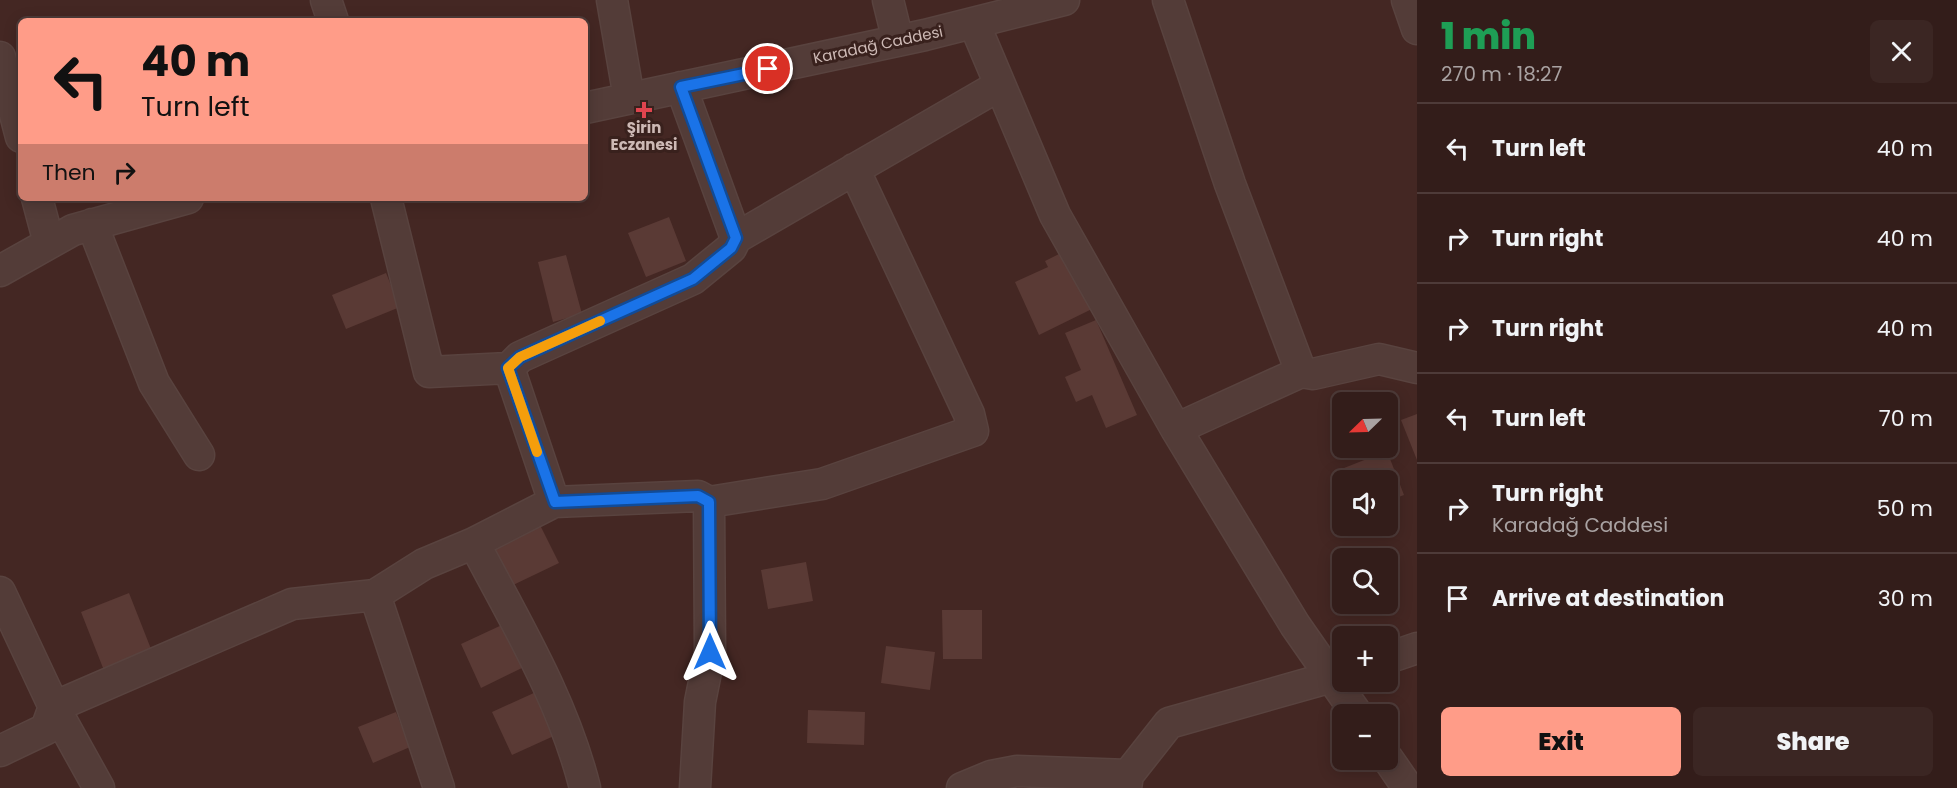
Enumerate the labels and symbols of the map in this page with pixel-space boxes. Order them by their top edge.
street label: Karadağ Caddesi [811,21,945,69]
pin [742,43,793,94]
marker: Şirin Eczanesi [637,103,651,117]
place label: Şirin Eczanesi [611,117,677,155]
north arrow [1332,392,1398,458]
position arrow [678,620,742,684]

